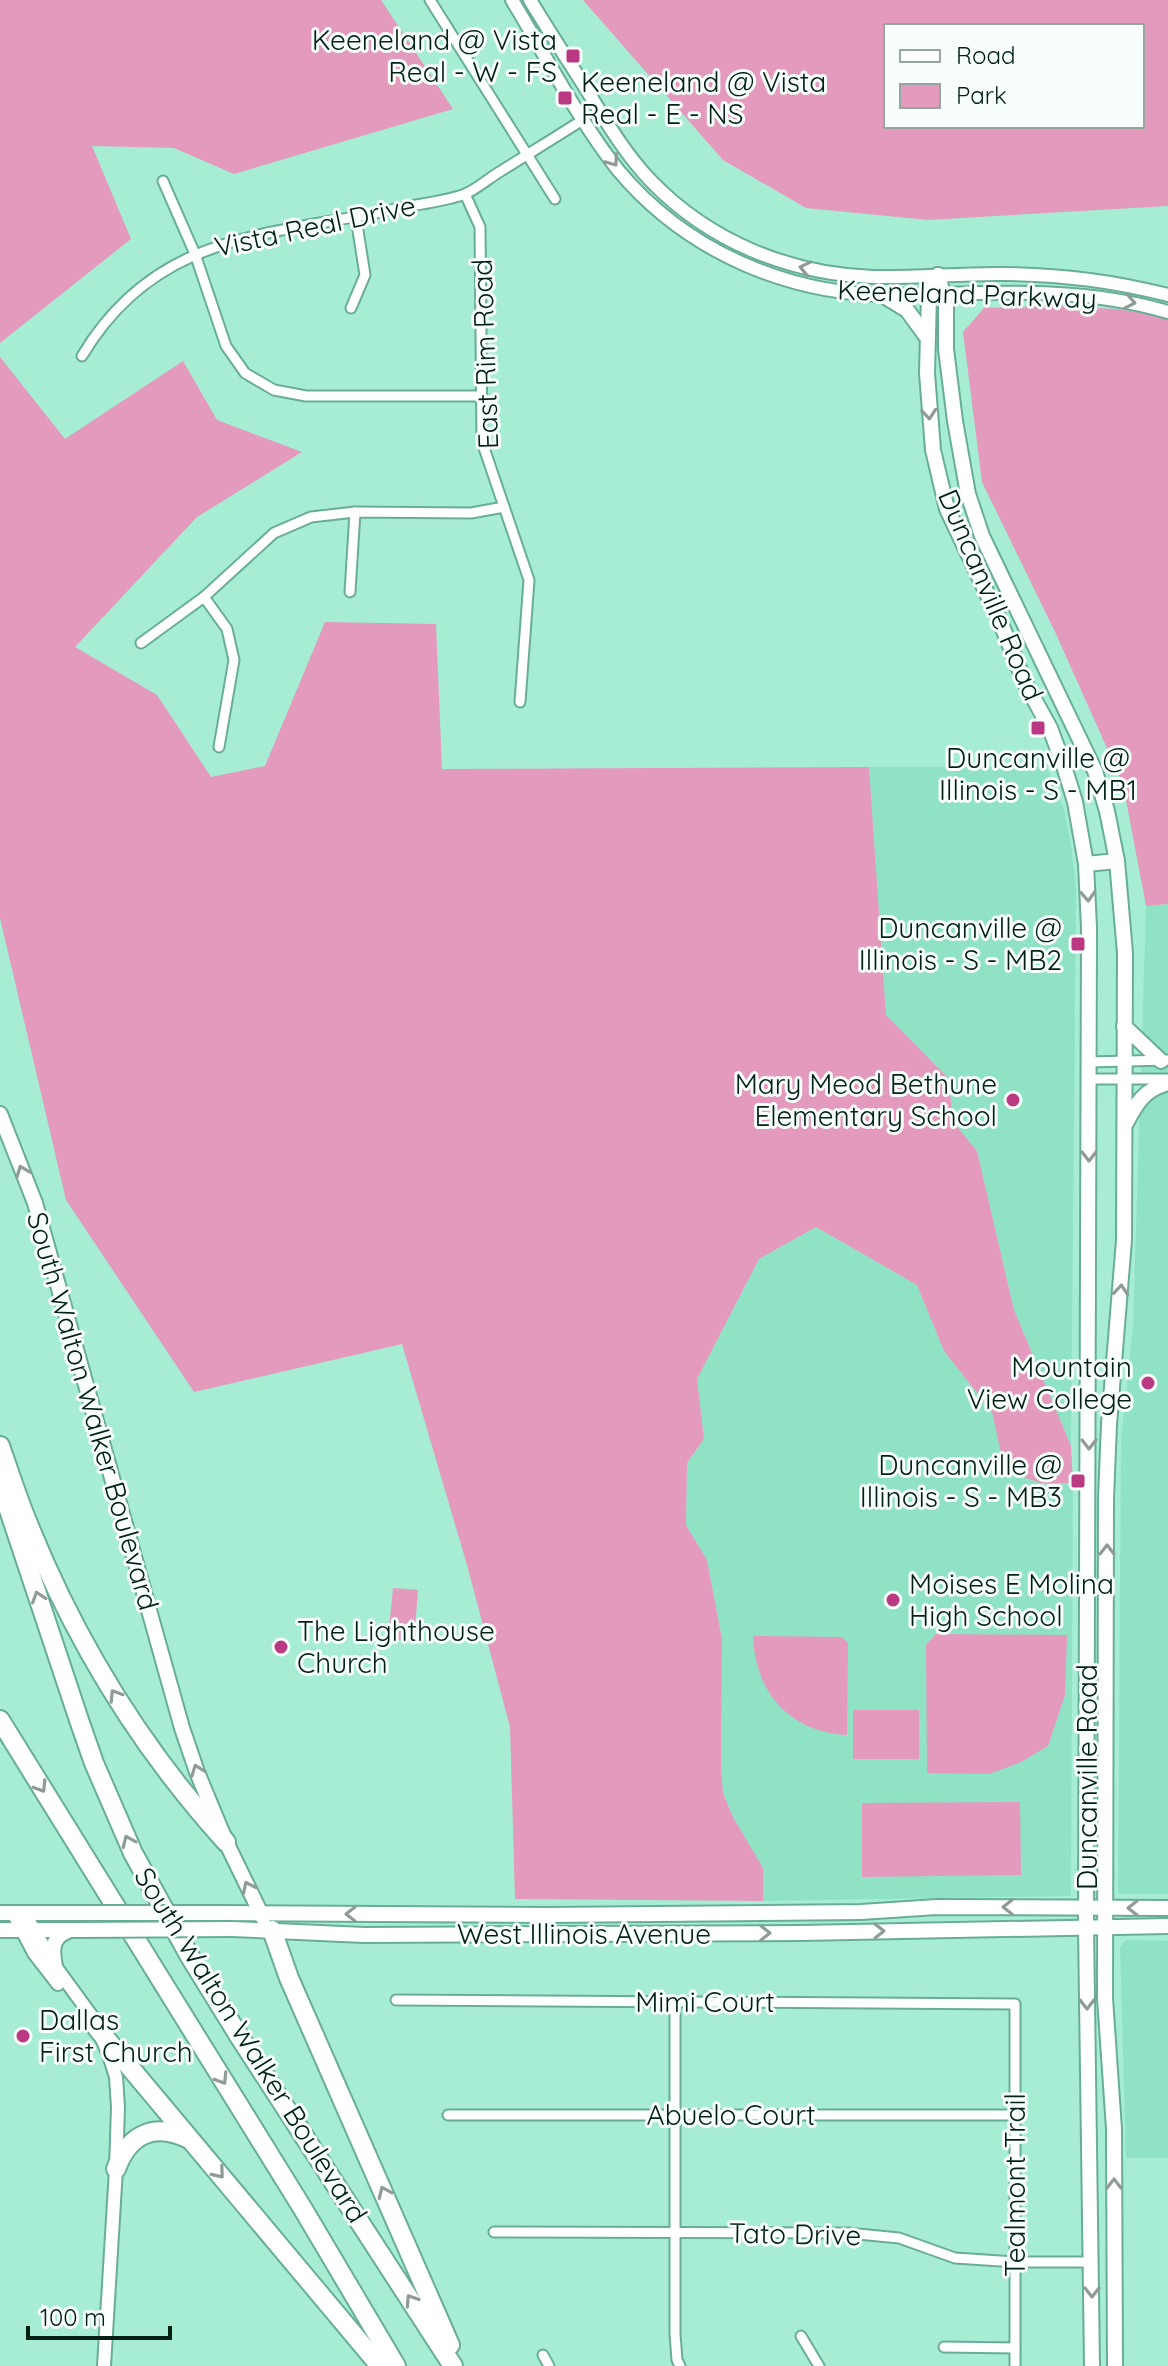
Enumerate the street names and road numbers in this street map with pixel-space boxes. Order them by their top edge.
street label: Vista Real Drive [211,187,419,264]
street label: East Rim Road [464,258,505,450]
street label: Keeneland Parkway [837,271,1097,316]
street label: Duncanville Road [931,484,1052,706]
street label: South Walton Walker Boulevard [20,1208,167,1614]
street label: Duncanville Road [1069,1664,1104,1890]
street label: South Walton Walker Boulevard [127,1861,376,2229]
street label: West Illinois Avenue [457,1916,711,1951]
street label: Mimi Court [635,1984,775,2019]
street label: Tealmont Trail [997,2093,1032,2277]
street label: Abuelo Court [647,2097,815,2132]
street label: Tato Drive [729,2215,861,2252]

